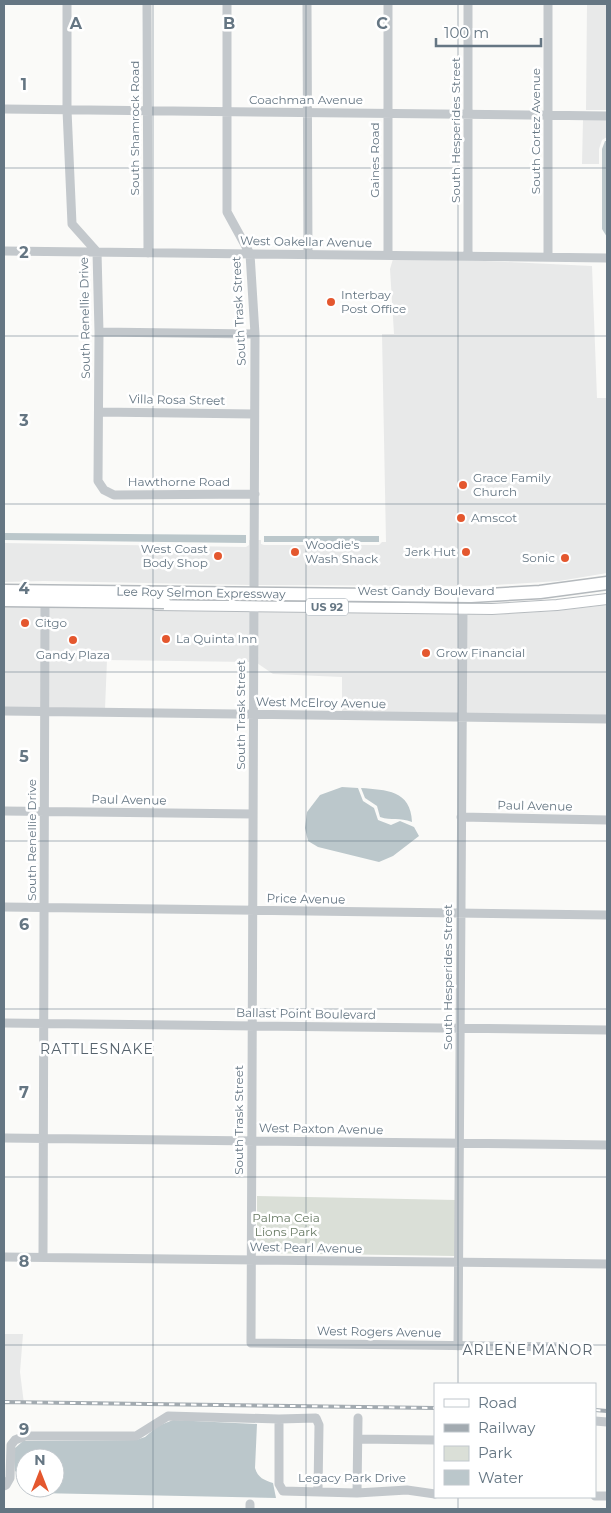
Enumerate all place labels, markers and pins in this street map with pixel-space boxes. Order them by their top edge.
place label: Interbay Post Office [341,287,406,316]
marker: Interbay Post Office [325,296,337,308]
place label: Grace Family Church [473,470,551,499]
marker: Grace Family Church [457,479,469,491]
place label: Amscot [471,510,517,525]
marker: Amscot [455,512,467,524]
place label: Woodie's Wash Shack [305,537,379,566]
place label: West Coast Body Shop [141,541,208,570]
place label: Jerk Hut [404,544,456,559]
marker: Woodie's Wash Shack [289,546,301,558]
marker: Jerk Hut [460,546,472,558]
marker: West Coast Body Shop [212,550,224,562]
place label: Sonic [522,550,555,565]
marker: Sonic [559,552,571,564]
place label: Citgo [35,615,67,630]
marker: Citgo [19,617,31,629]
place label: La Quinta Inn [176,631,257,646]
marker: La Quinta Inn [160,633,172,645]
marker: Gandy Plaza [67,634,79,646]
place label: Grow Financial [436,645,525,660]
place label: Gandy Plaza [36,647,110,662]
marker: Grow Financial [420,647,432,659]

